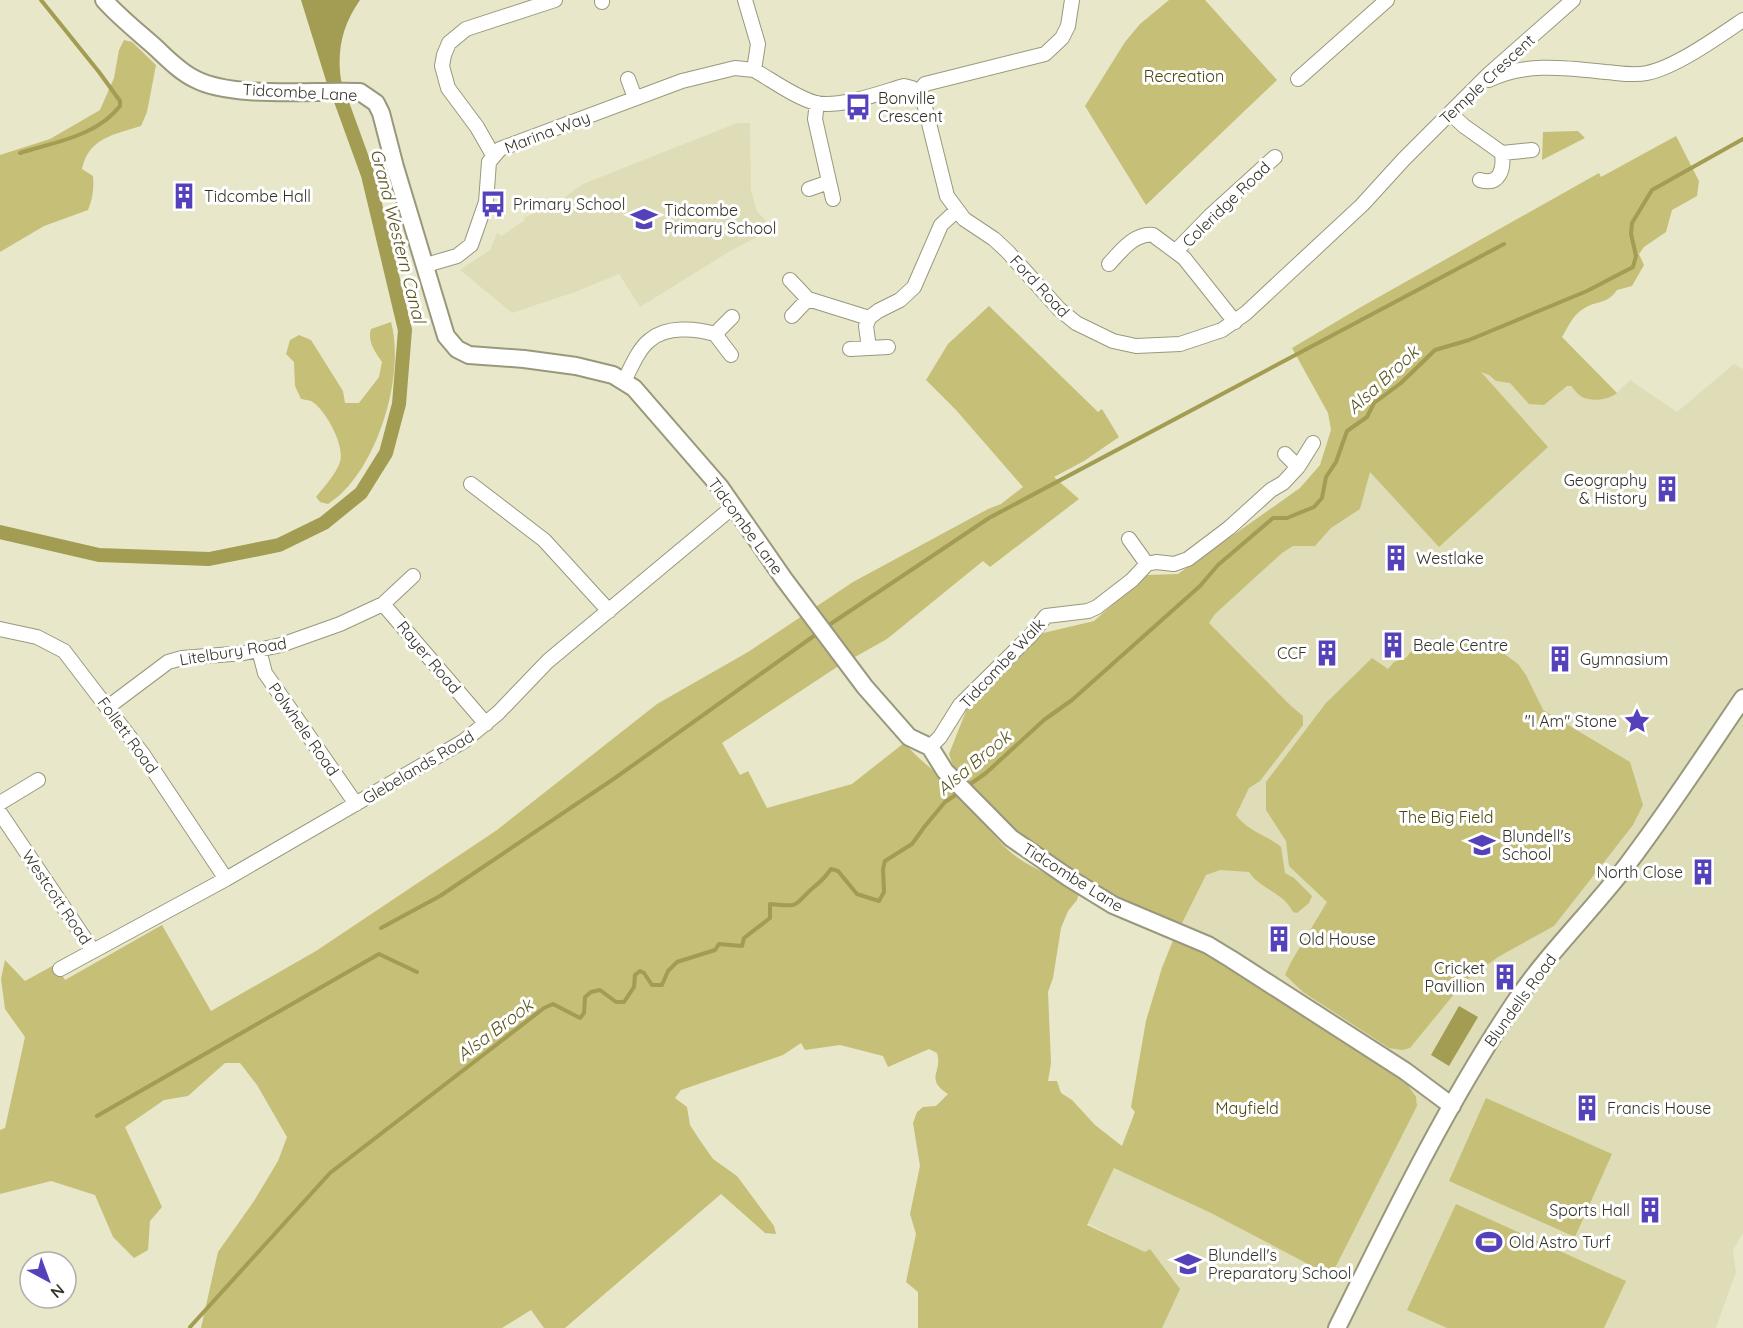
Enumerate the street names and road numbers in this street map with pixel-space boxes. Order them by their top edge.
street label: Temple Crescent [1435,30,1539,128]
street label: Tidcombe Lane [242,79,358,105]
street label: Marina Way [501,107,593,157]
street label: Coleridge Road [1178,157,1274,251]
street label: Ford Road [1006,251,1074,321]
street label: Tidcombe Lane [704,474,788,578]
street label: Tidcombe Walk [955,614,1049,712]
street label: Rayer Road [393,617,465,697]
street label: Litelbury Road [178,633,288,669]
street label: Polwhele Road [264,679,344,779]
street label: Follett Road [94,693,162,777]
street label: Glebelands Road [359,726,477,808]
street label: Tidcombe Lane [1019,838,1127,916]
street label: Westcott Road [18,846,96,948]
street label: Blundells Road [1480,950,1560,1050]

